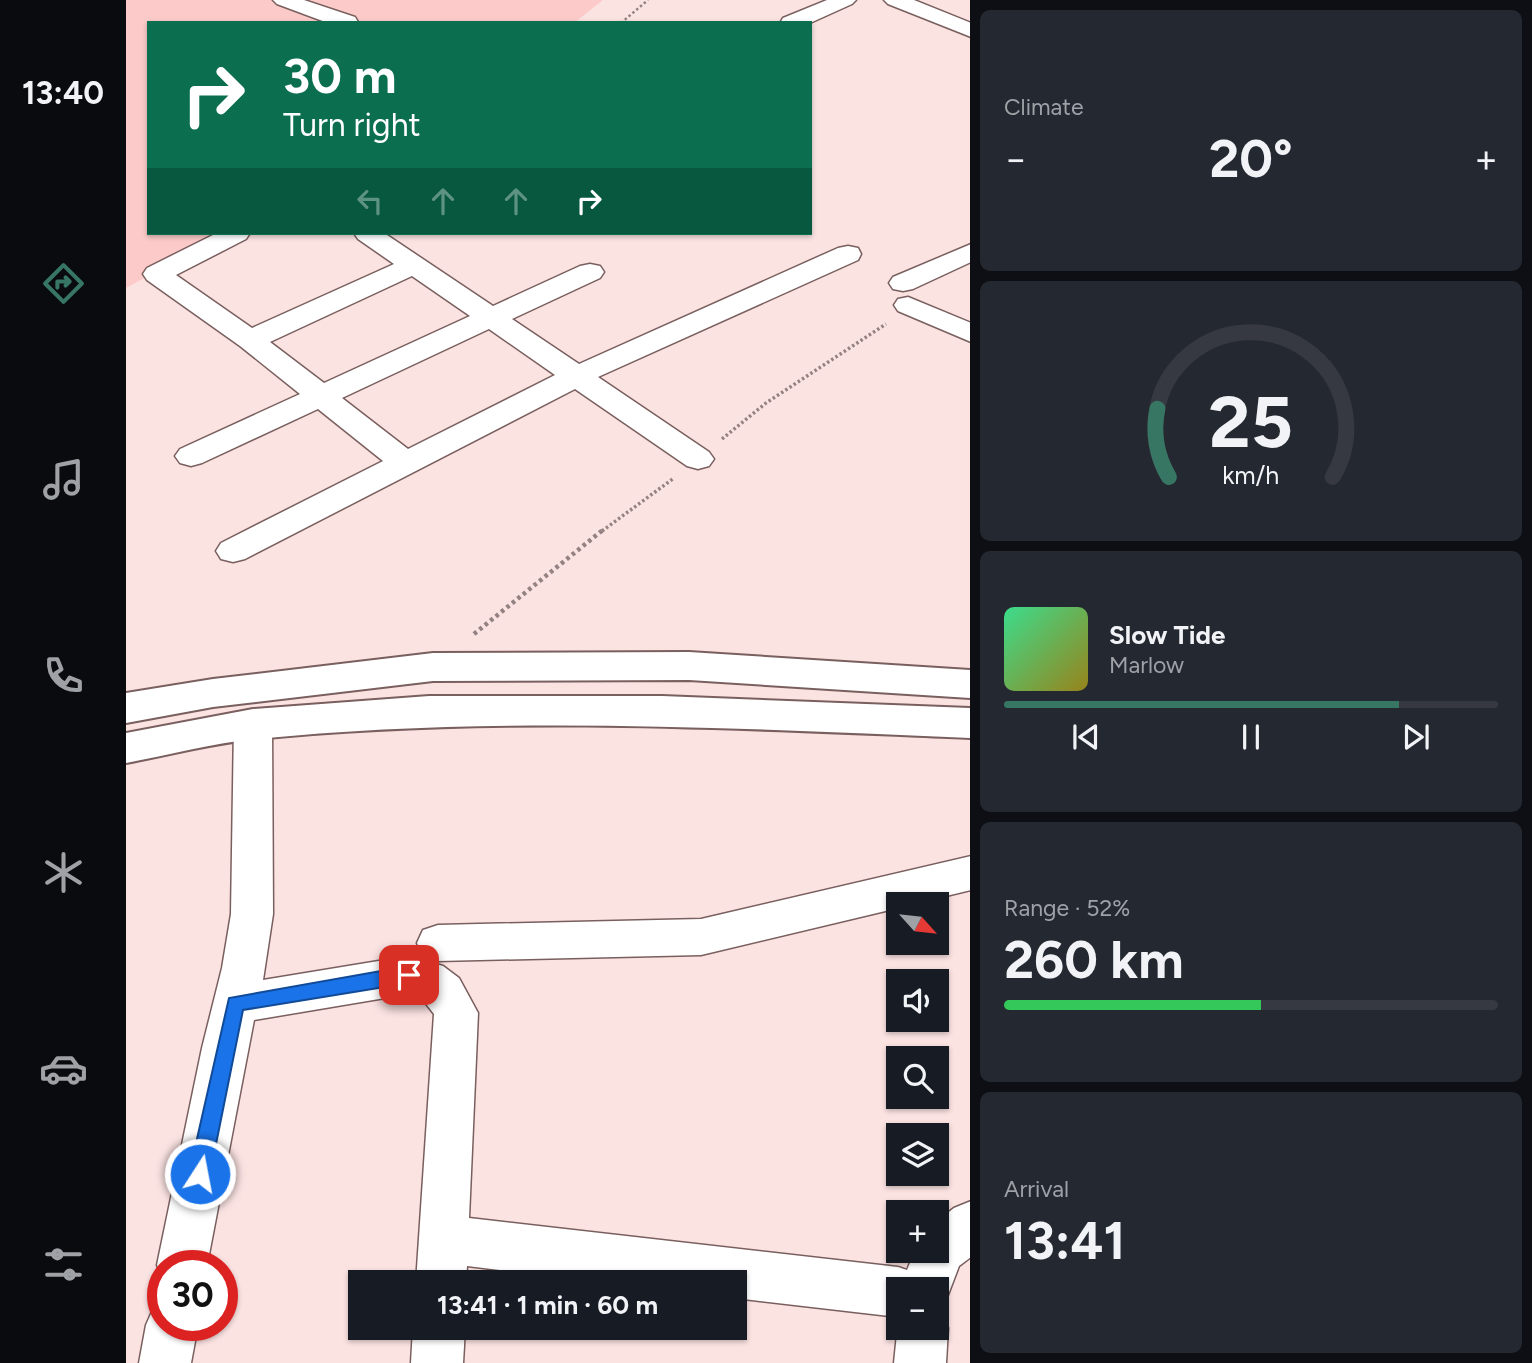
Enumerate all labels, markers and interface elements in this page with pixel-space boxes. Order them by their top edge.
text: 30 m [283,46,396,105]
icon: right [168,49,259,140]
text: 13:40 [22,74,104,112]
text: Climate [1004,93,1083,121]
text: Turn right [283,106,421,144]
text: 20° [1209,128,1293,190]
text: − [1004,136,1028,182]
text: + [1474,136,1498,182]
icon: left [351,182,389,220]
icon: ahead [424,182,462,220]
icon: ahead [497,182,535,220]
icon: right [570,182,608,220]
icon: directions [39,259,88,308]
text: 25 [1209,378,1293,465]
icon: music [39,455,88,504]
text: km/h [1222,460,1280,490]
text: Slow Tide [1109,619,1225,651]
icon: phone [39,651,88,700]
text: Marlow [1109,651,1184,679]
icon: previous [1067,718,1105,756]
icon: pause [1232,718,1270,756]
icon: next [1397,718,1435,756]
icon: climate [39,848,88,897]
north arrow [886,892,948,956]
map controls [886,892,949,1340]
text: Range · 52% [1004,894,1130,922]
text: 260 km [1004,929,1184,991]
pin [379,945,439,1005]
icon: arrive [390,956,428,994]
button: sound [886,969,949,1032]
icon: car [39,1044,88,1093]
button: search [886,1046,949,1109]
button: layers [886,1123,949,1186]
position arrow [163,1137,237,1211]
text: Arrival [1004,1175,1069,1203]
button: + [886,1200,949,1263]
text: 13:41 [1004,1210,1125,1272]
icon: filters [39,1240,88,1289]
speed limit sign: 30 [147,1250,238,1341]
button: − [886,1277,949,1340]
text: 13:41 · 1 min · 60 m [437,1289,658,1321]

